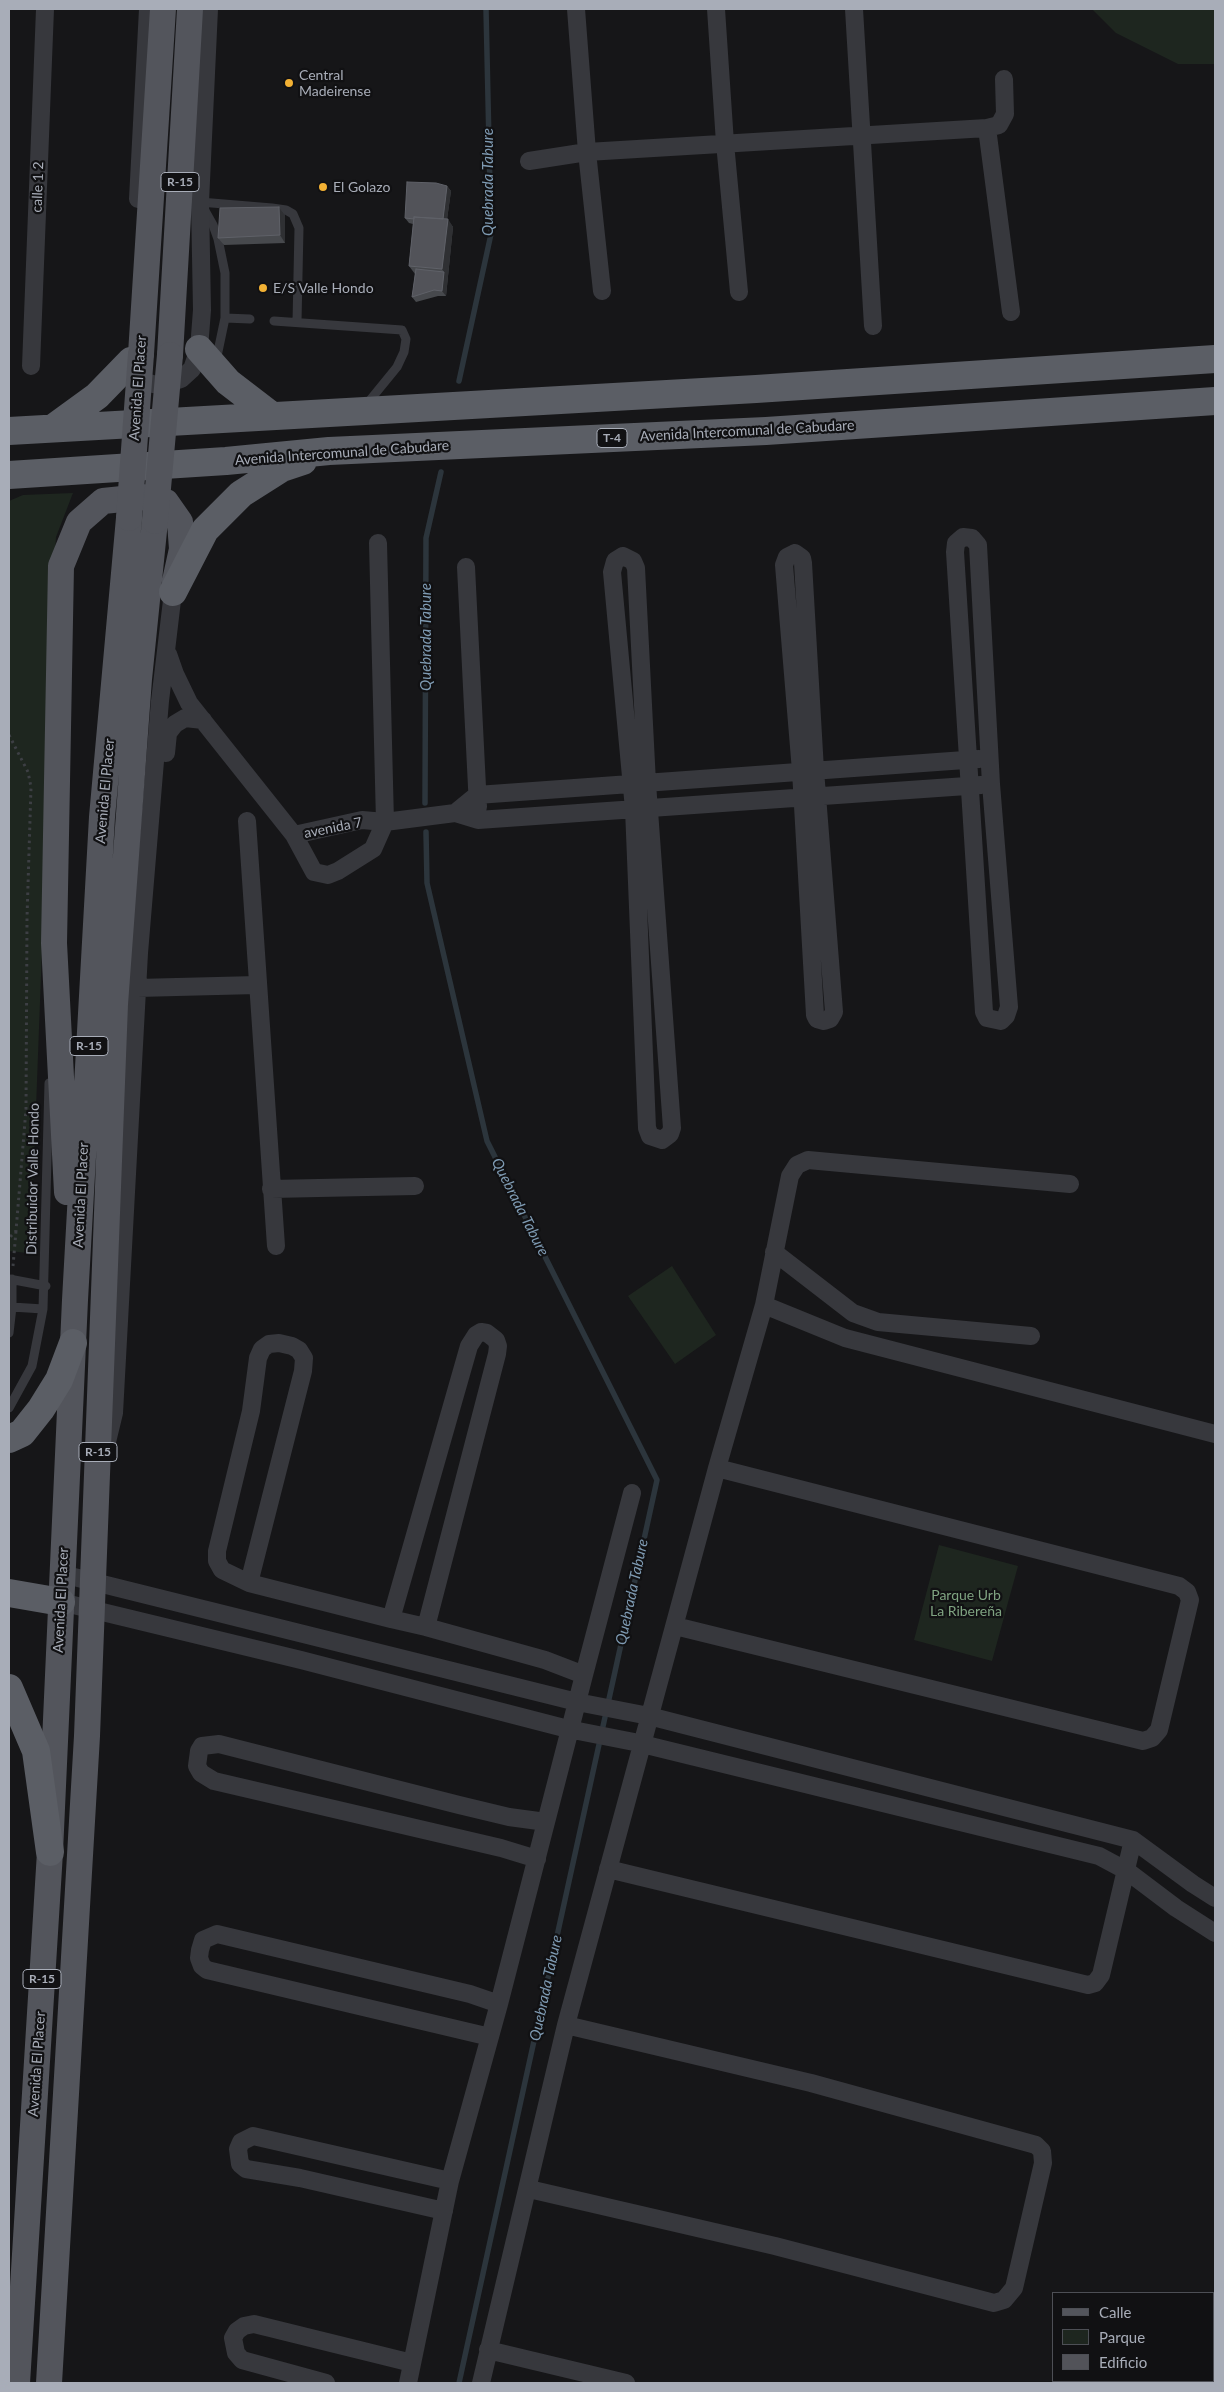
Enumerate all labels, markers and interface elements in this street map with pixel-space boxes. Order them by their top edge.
place label: Central Madeirense [299,67,371,100]
marker: Central Madeirense [283,77,295,89]
water label: Quebrada Tabure [479,128,497,236]
street label: calle 1 2 [29,161,47,213]
road number: R-15 [161,172,199,192]
place label: El Golazo [333,179,390,195]
marker: El Golazo [317,181,329,193]
place label: E/S Valle Hondo [273,280,374,296]
marker: E/S Valle Hondo [257,282,269,294]
street label: Avenida El Placer [126,335,150,441]
street label: Avenida Intercomunal de Cabudare [639,417,855,445]
road number: T-4 [597,428,627,448]
street label: Avenida Intercomunal de Cabudare [234,437,450,469]
water label: Quebrada Tabure [417,583,435,691]
street label: Avenida El Placer [92,738,118,844]
street label: avenida 7 [302,814,364,842]
road number: R-15 [70,1036,108,1056]
street label: Distribuidor Valle Hondo [23,1103,43,1255]
street label: Avenida El Placer [70,1142,92,1248]
water label: Quebrada Tabure [488,1155,552,1259]
road number: R-15 [79,1442,117,1461]
water label: Quebrada Tabure [612,1537,652,1647]
street label: Avenida El Placer [50,1547,72,1653]
park label: Parque Urb La Ribereña [930,1587,1002,1620]
water label: Quebrada Tabure [526,1933,566,2043]
road number: R-15 [23,1970,61,1988]
street label: Avenida El Placer [25,2011,49,2117]
legend [1052,2292,1214,2382]
text: Calle [1099,2303,1131,2321]
text: Parque [1099,2328,1145,2346]
text: Edificio [1099,2353,1147,2371]

